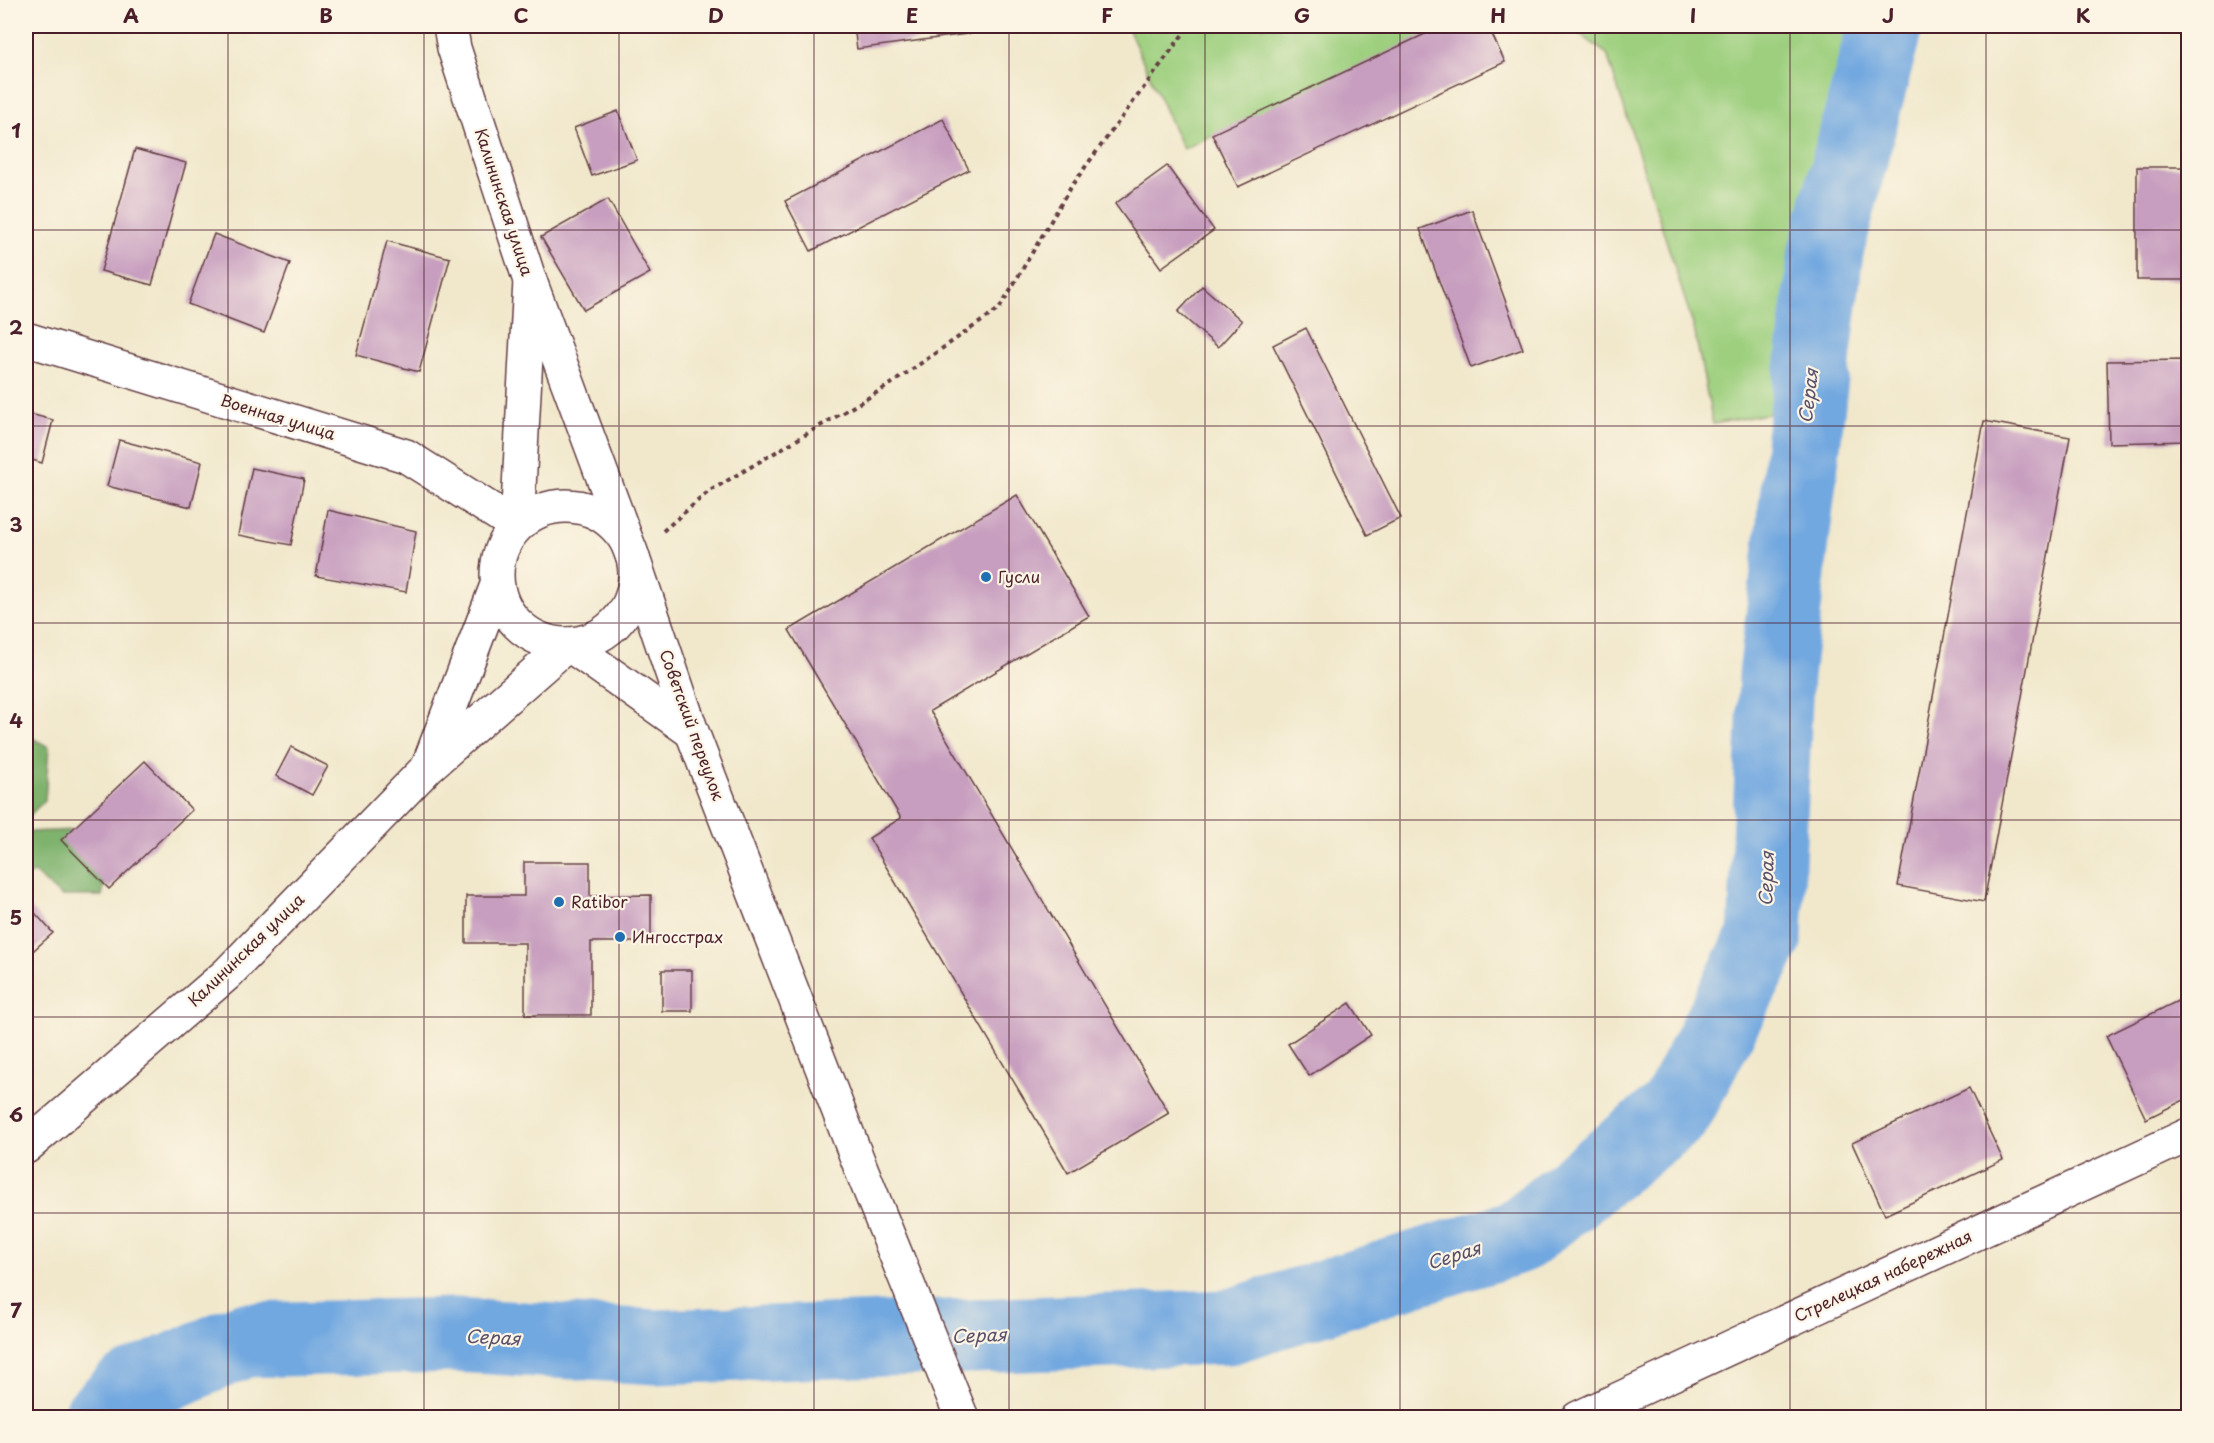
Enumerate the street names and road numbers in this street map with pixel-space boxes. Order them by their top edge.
street label: Калининская улица [470,125,540,279]
street label: Военная улица [218,387,339,445]
street label: Советский переулок [654,646,732,804]
street label: Калининская улица [182,887,309,1011]
street label: Стрелецкая набережная [1790,1223,1976,1327]

